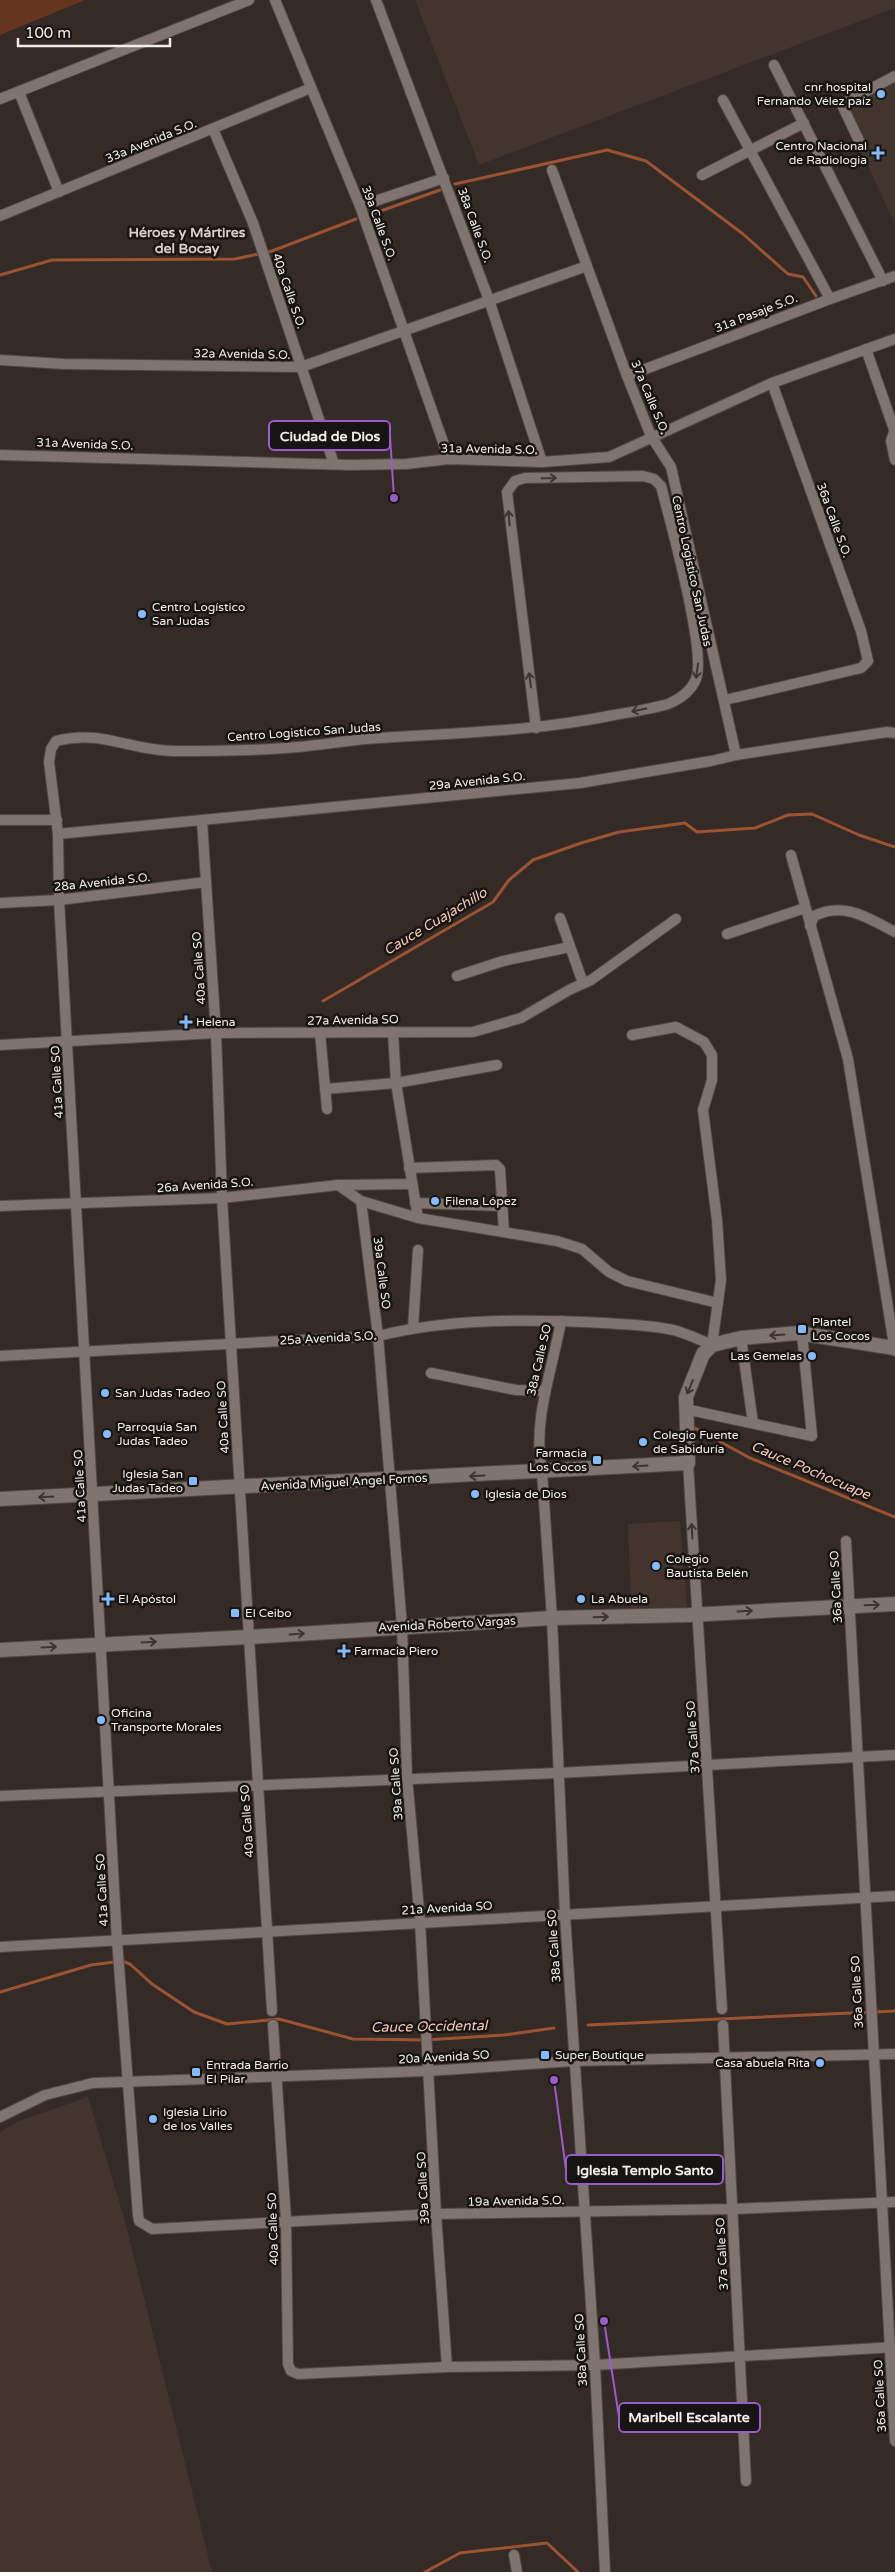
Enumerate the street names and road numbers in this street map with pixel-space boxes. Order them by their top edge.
street label: 33a Avenida S.O. [103,116,199,166]
street label: 39a Calle S.O. [359,184,399,262]
street label: 38a Calle S.O. [455,186,495,264]
street label: 40a Calle S.O. [270,252,308,330]
street label: 31a Pasaje S.O. [713,291,799,335]
street label: 32a Avenida S.O. [193,346,291,362]
street label: 37a Calle S.O. [628,358,672,436]
street label: 31a Avenida S.O. [36,435,134,453]
street label: 31a Avenida S.O. [440,441,538,457]
street label: 36a Calle S.O. [814,481,854,559]
street label: Centro Logistico San Judas [669,494,715,648]
street label: Centro Logistico San Judas [227,720,381,744]
street label: 29a Avenida S.O. [428,769,526,793]
street label: 28a Avenida S.O. [53,870,151,894]
street label: 40a Calle SO [189,931,209,1005]
street label: 27a Avenida SO [307,1012,399,1028]
street label: 41a Calle SO [48,1045,66,1119]
street label: 26a Avenida S.O. [156,1175,254,1195]
street label: 39a Calle SO [371,1236,393,1310]
street label: 38a Calle SO [524,1323,554,1397]
street label: 25a Avenida S.O. [279,1328,377,1348]
street label: 40a Calle SO [214,1380,232,1454]
street label: 41a Calle SO [71,1449,89,1523]
street label: Avenida Miguel Angel Fornos [260,1471,428,1493]
street label: 36a Calle SO [827,1550,845,1624]
street label: Avenida Roberto Vargas [378,1613,516,1635]
street label: 37a Calle SO [683,1700,703,1774]
street label: 39a Calle SO [386,1747,406,1821]
street label: 40a Calle SO [237,1784,257,1858]
street label: 41a Calle SO [93,1853,111,1927]
street label: 21a Avenida SO [401,1899,493,1917]
street label: 38a Calle SO [544,1909,564,1983]
street label: 36a Calle SO [848,1955,866,2029]
street label: 20a Avenida SO [398,2048,490,2066]
street label: 39a Calle SO [414,2151,432,2225]
street label: 40a Calle SO [265,2192,281,2266]
street label: 19a Avenida S.O. [467,2193,565,2209]
street label: 37a Calle SO [713,2217,731,2291]
street label: 38a Calle SO [572,2313,590,2387]
street label: 36a Calle SO [871,2359,889,2433]

